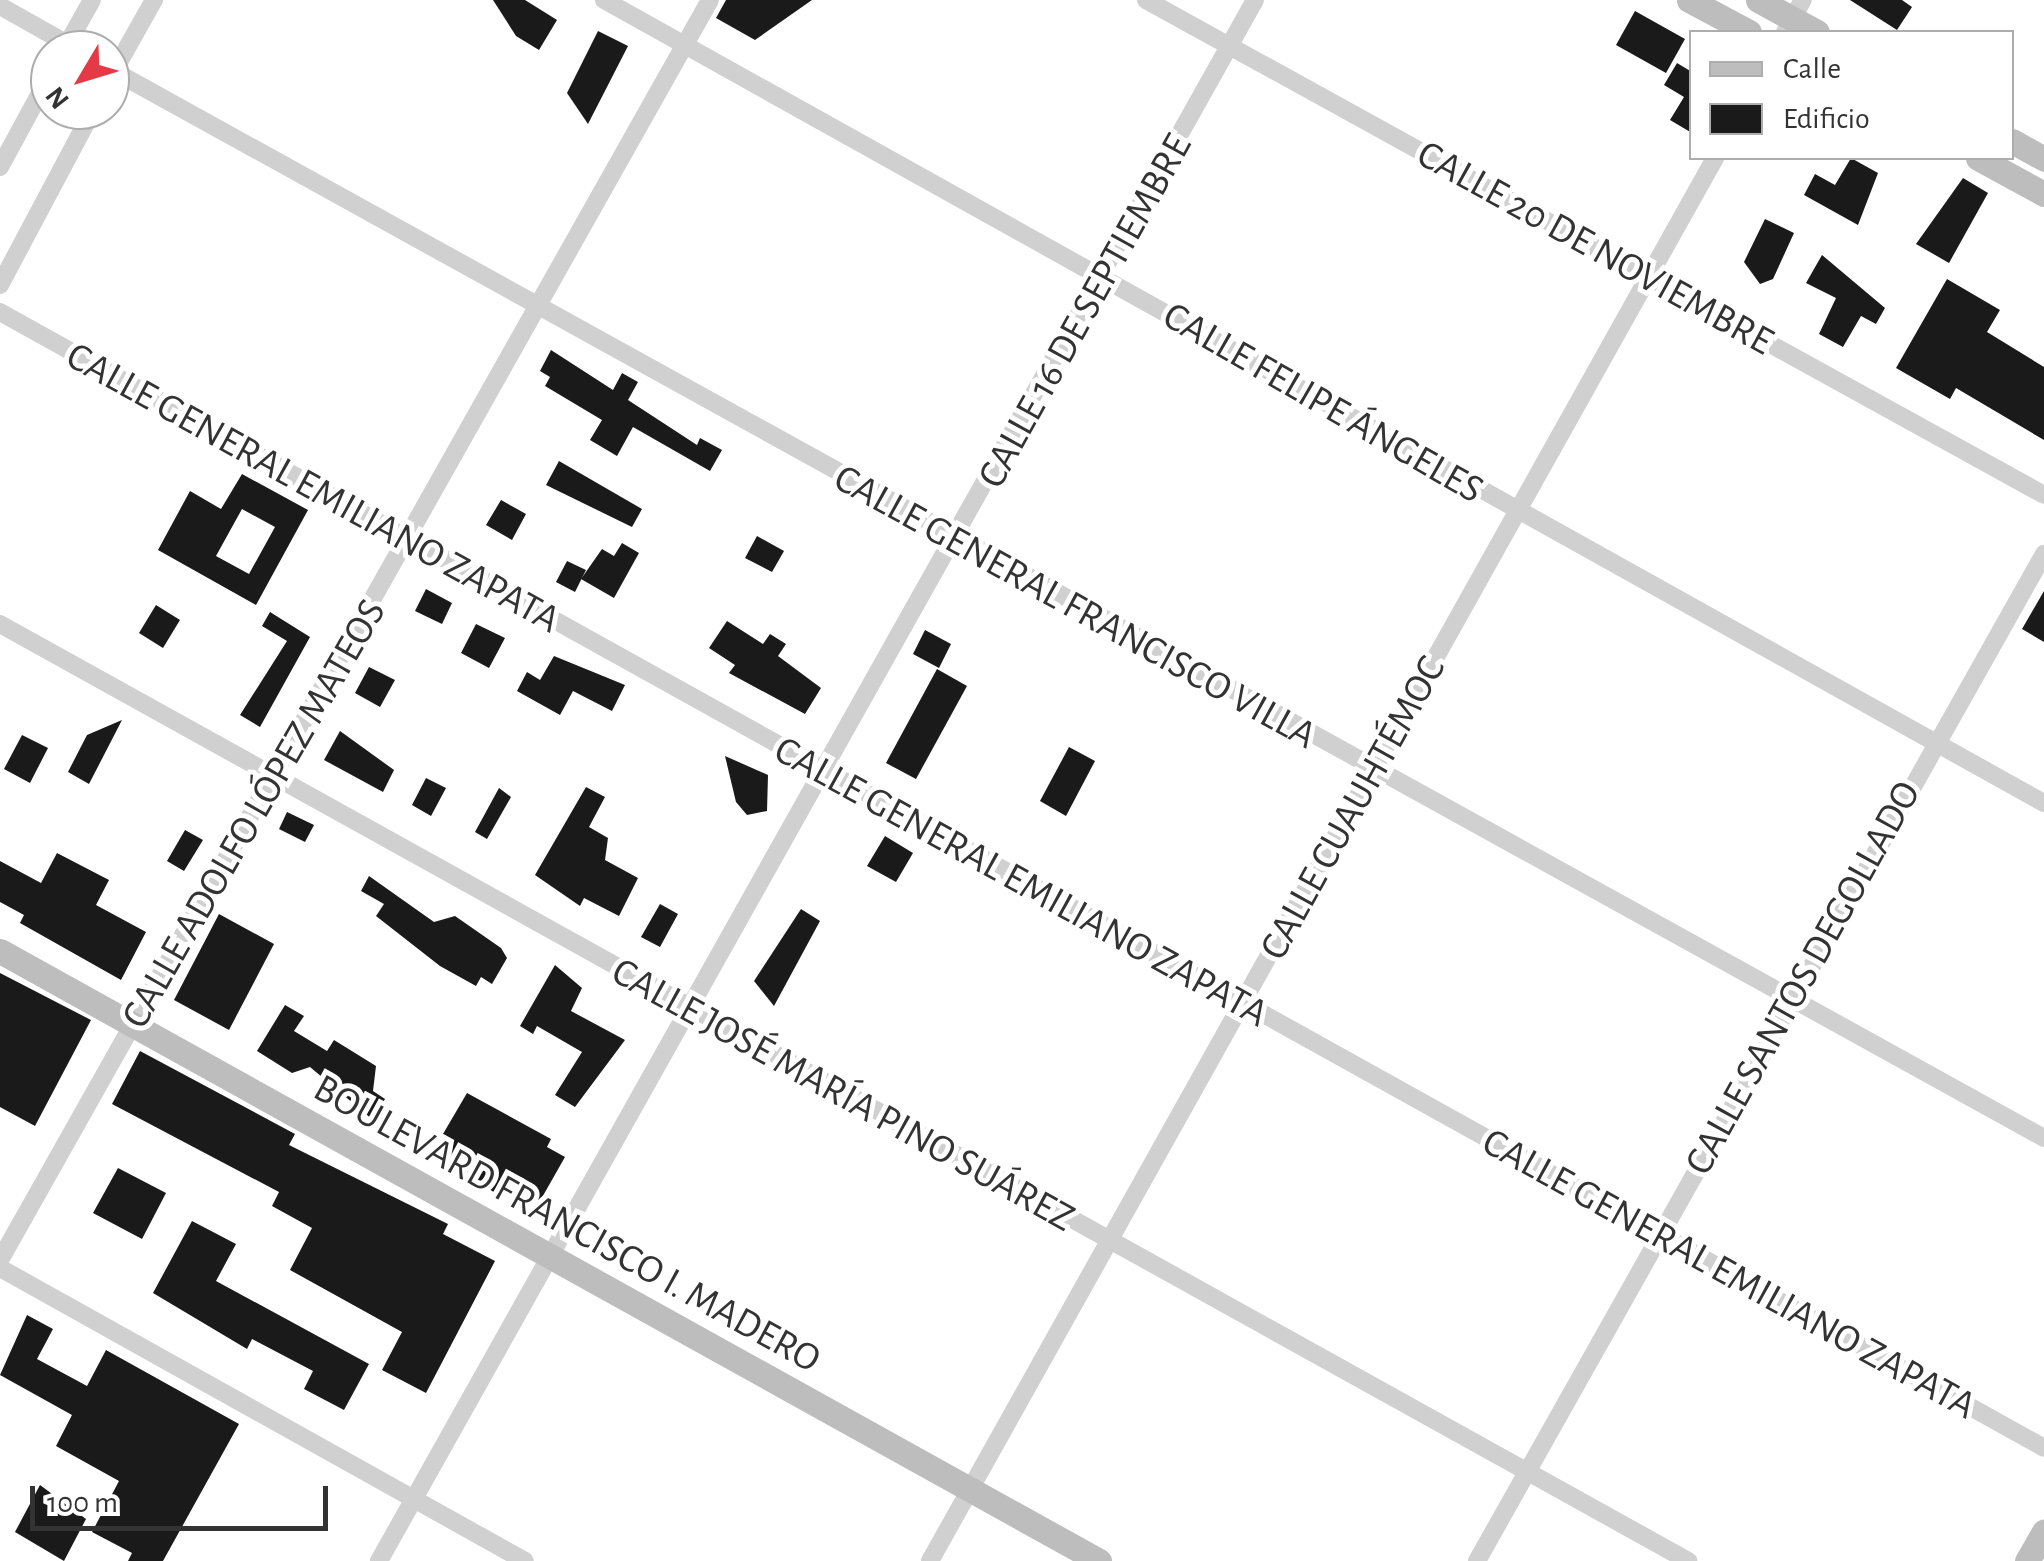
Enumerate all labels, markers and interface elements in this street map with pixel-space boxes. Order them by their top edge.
north arrow [30,30,130,130]
legend [1689,30,2014,160]
text: Calle [1783,54,1841,84]
text: N [41,81,75,114]
text: Edificio [1783,104,1870,134]
street label: CALLE 16 DE SEPTIEMBRE [968,126,1202,496]
street label: CALLE 20 DE NOVIEMBRE [1409,130,1781,366]
street label: CALLE FELIPE ÁNGELES [1154,292,1492,514]
street label: CALLE GENERAL EMILIANO ZAPATA [58,332,568,644]
street label: CALLE GENERAL FRANCISCO VILLA [826,454,1324,760]
street label: CALLE ADOLFO LÓPEZ MATEOS [112,591,396,1037]
street label: CALLE CUAUHTÉMOC [1250,648,1456,968]
street label: CALLE GENERAL EMILIANO ZAPATA [766,726,1276,1038]
street label: CALLE SANTOS DEGOLLADO [1675,773,1931,1183]
street label: CALLE JOSÉ MARÍA PINO SUÁREZ [603,948,1083,1242]
street label: BOULEVARD FRANCISCO I. MADERO [305,1064,829,1384]
street label: CALLE GENERAL EMILIANO ZAPATA [1474,1118,1984,1430]
scale bar [35,1466,332,1528]
text: 100 m [47,1488,118,1518]

